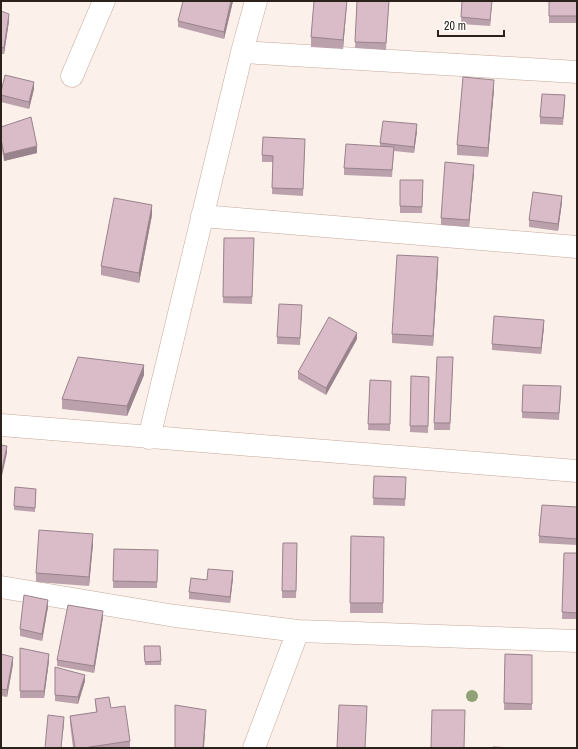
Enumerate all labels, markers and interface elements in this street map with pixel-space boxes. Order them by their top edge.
scale bar [438,12,504,38]
text: 20 m [444,18,466,34]

